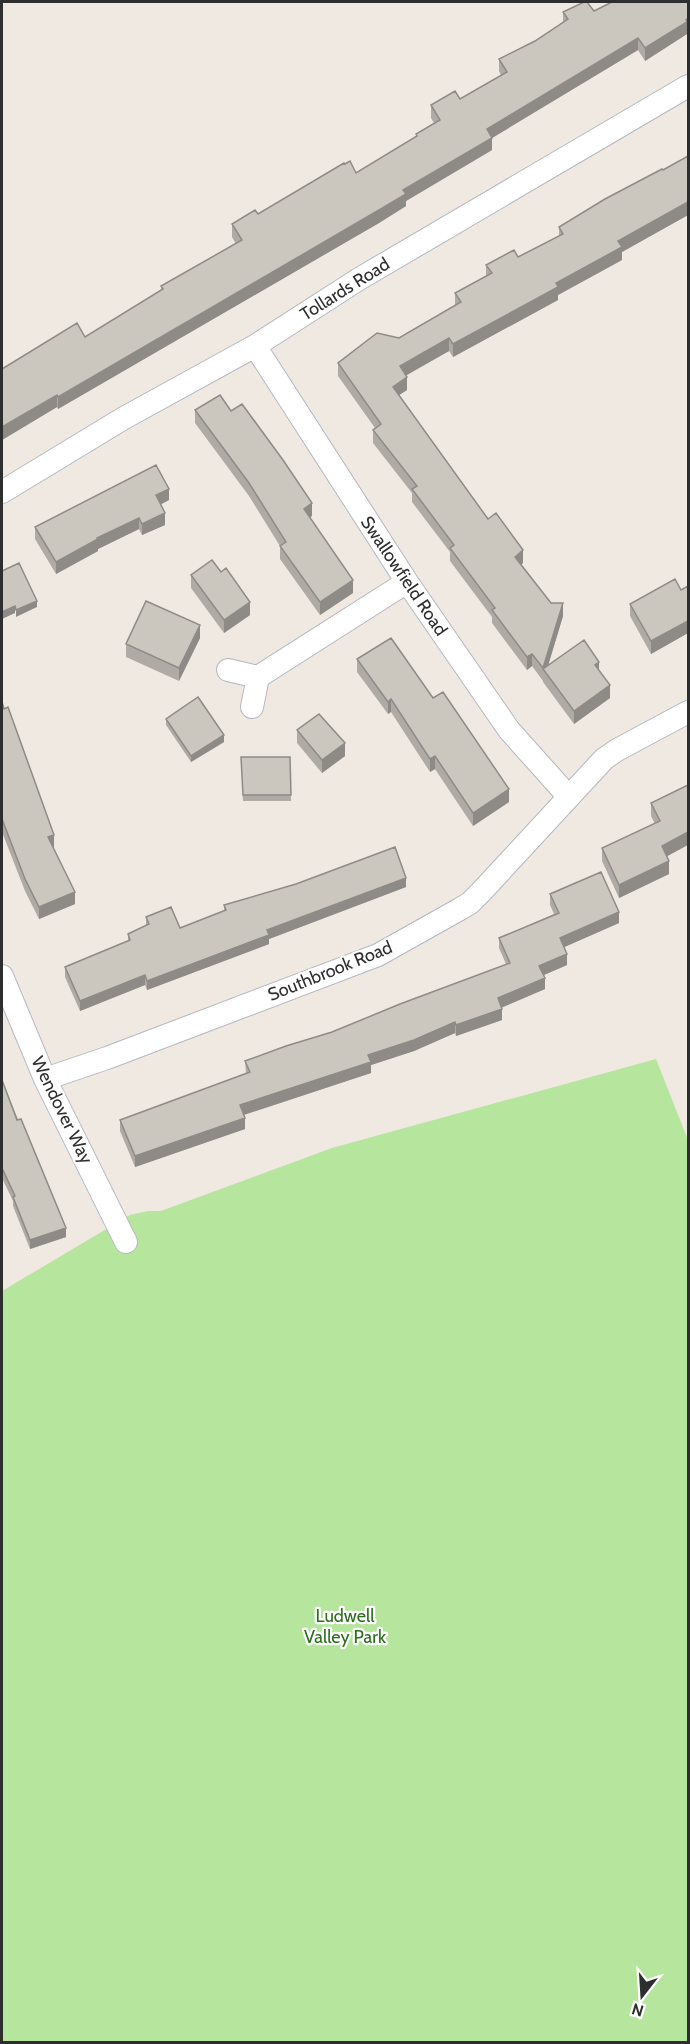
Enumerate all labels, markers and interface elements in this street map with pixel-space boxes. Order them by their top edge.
street label: Tollards Road [296,253,394,325]
street label: Swallowfield Road [356,512,452,640]
street label: Southbrook Road [265,936,395,1006]
street label: Wendover Way [27,1053,97,1167]
park label: Ludwell Valley Park [304,1605,387,1648]
north arrow [612,1966,672,2026]
text: N [630,1999,646,2021]

